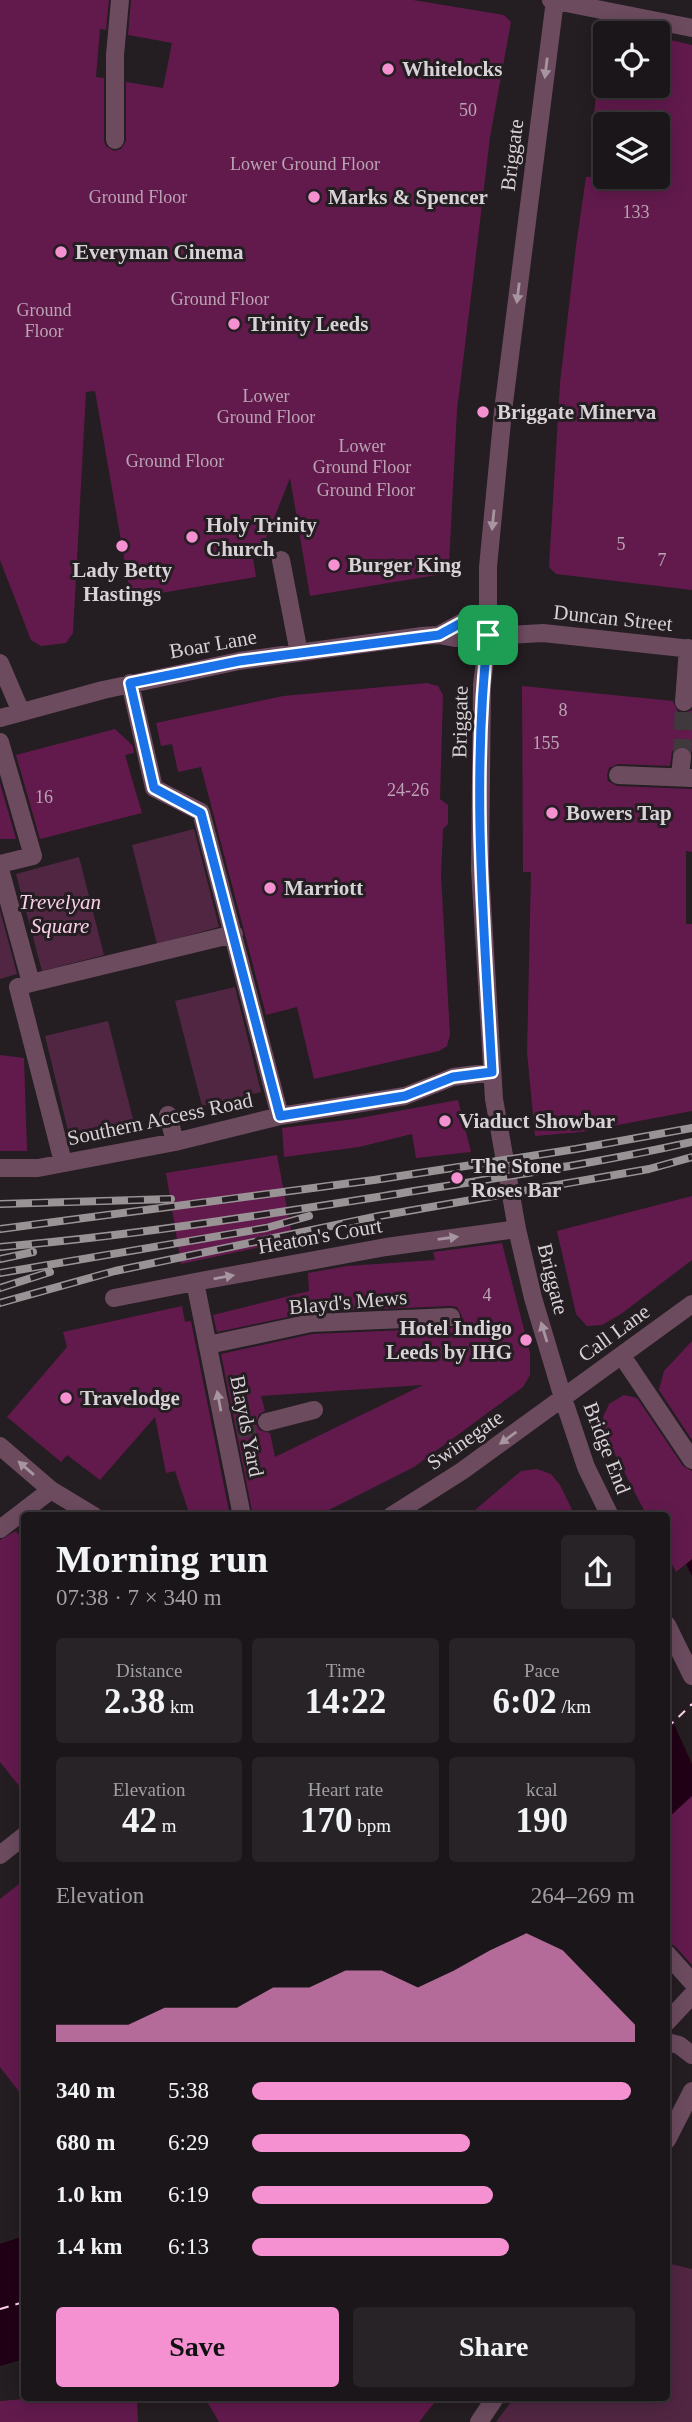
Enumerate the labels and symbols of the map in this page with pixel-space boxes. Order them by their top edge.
place label: Whitelocks [402,57,502,81]
one-way arrow [541,57,552,79]
marker: Whitelocks [380,61,396,77]
house number: 50 [459,100,477,120]
street label: Briggate [496,118,528,192]
house number: Lower Ground Floor [230,154,380,174]
place label: Marks & Spencer [328,185,488,209]
house number: Ground Floor [89,187,187,207]
marker: Marks & Spencer [306,189,322,205]
house number: 133 [623,202,650,222]
place label: Everyman Cinema [75,240,244,264]
marker: Everyman Cinema [53,244,69,260]
one-way arrow [512,283,523,305]
house number: Ground Floor [171,289,269,309]
house number: Ground Floor [17,300,72,341]
place label: Trinity Leeds [248,312,368,336]
marker: Trinity Leeds [226,316,242,332]
house number: Lower Ground Floor [217,386,315,427]
place label: Briggate Minerva [497,400,657,424]
marker: Briggate Minerva [475,404,491,420]
house number: Lower Ground Floor [313,436,411,477]
house number: Ground Floor [126,451,224,471]
house number: Ground Floor [317,480,415,500]
one-way arrow [487,509,498,531]
place label: Holy Trinity Church [206,513,317,561]
marker: Holy Trinity Church [184,529,200,545]
house number: 5 [617,534,626,554]
marker: Lady Betty Hastings [114,538,130,554]
house number: 7 [658,550,667,570]
place label: Burger King [348,553,462,577]
marker: Burger King [326,557,342,573]
place label: Lady Betty Hastings [72,558,172,606]
street label: Duncan Street [552,600,674,636]
pin [458,605,518,665]
street label: Boar Lane [168,625,258,663]
street label: Briggate [447,686,473,758]
house number: 8 [559,700,568,720]
house number: 155 [533,733,560,753]
house number: 24-26 [387,780,429,800]
house number: 16 [35,787,53,807]
place label: Bowers Tap [566,801,672,825]
marker: Bowers Tap [544,805,560,821]
place label: Marriott [284,876,363,900]
marker: Marriott [262,880,278,896]
park label: Trevelyan Square [19,890,101,938]
street label: Southern Access Road [65,1088,255,1150]
place label: Viaduct Showbar [459,1109,615,1133]
marker: Viaduct Showbar [437,1113,453,1129]
place label: The Stone Roses Bar [471,1154,561,1202]
marker: The Stone Roses Bar [449,1170,465,1186]
street label: Heaton's Court [256,1213,384,1259]
one-way arrow [437,1233,459,1244]
street label: Briggate [533,1241,573,1317]
one-way arrow [213,1271,235,1282]
street label: Blayd's Mews [288,1285,408,1319]
house number: 4 [483,1285,492,1305]
street label: Call Lane [574,1299,654,1367]
place label: Hotel Indigo Leeds by IHG [386,1316,512,1364]
one-way arrow [538,1322,548,1343]
marker: Hotel Indigo Leeds by IHG [518,1332,534,1348]
street label: Blayds Yard [225,1373,269,1479]
place label: Travelodge [80,1386,180,1410]
marker: Travelodge [58,1390,74,1406]
one-way arrow [213,1390,224,1412]
street label: Bridge End [579,1399,636,1498]
street label: Swinegate [422,1405,508,1475]
one-way arrow [499,1431,517,1445]
one-way arrow [17,1460,35,1476]

